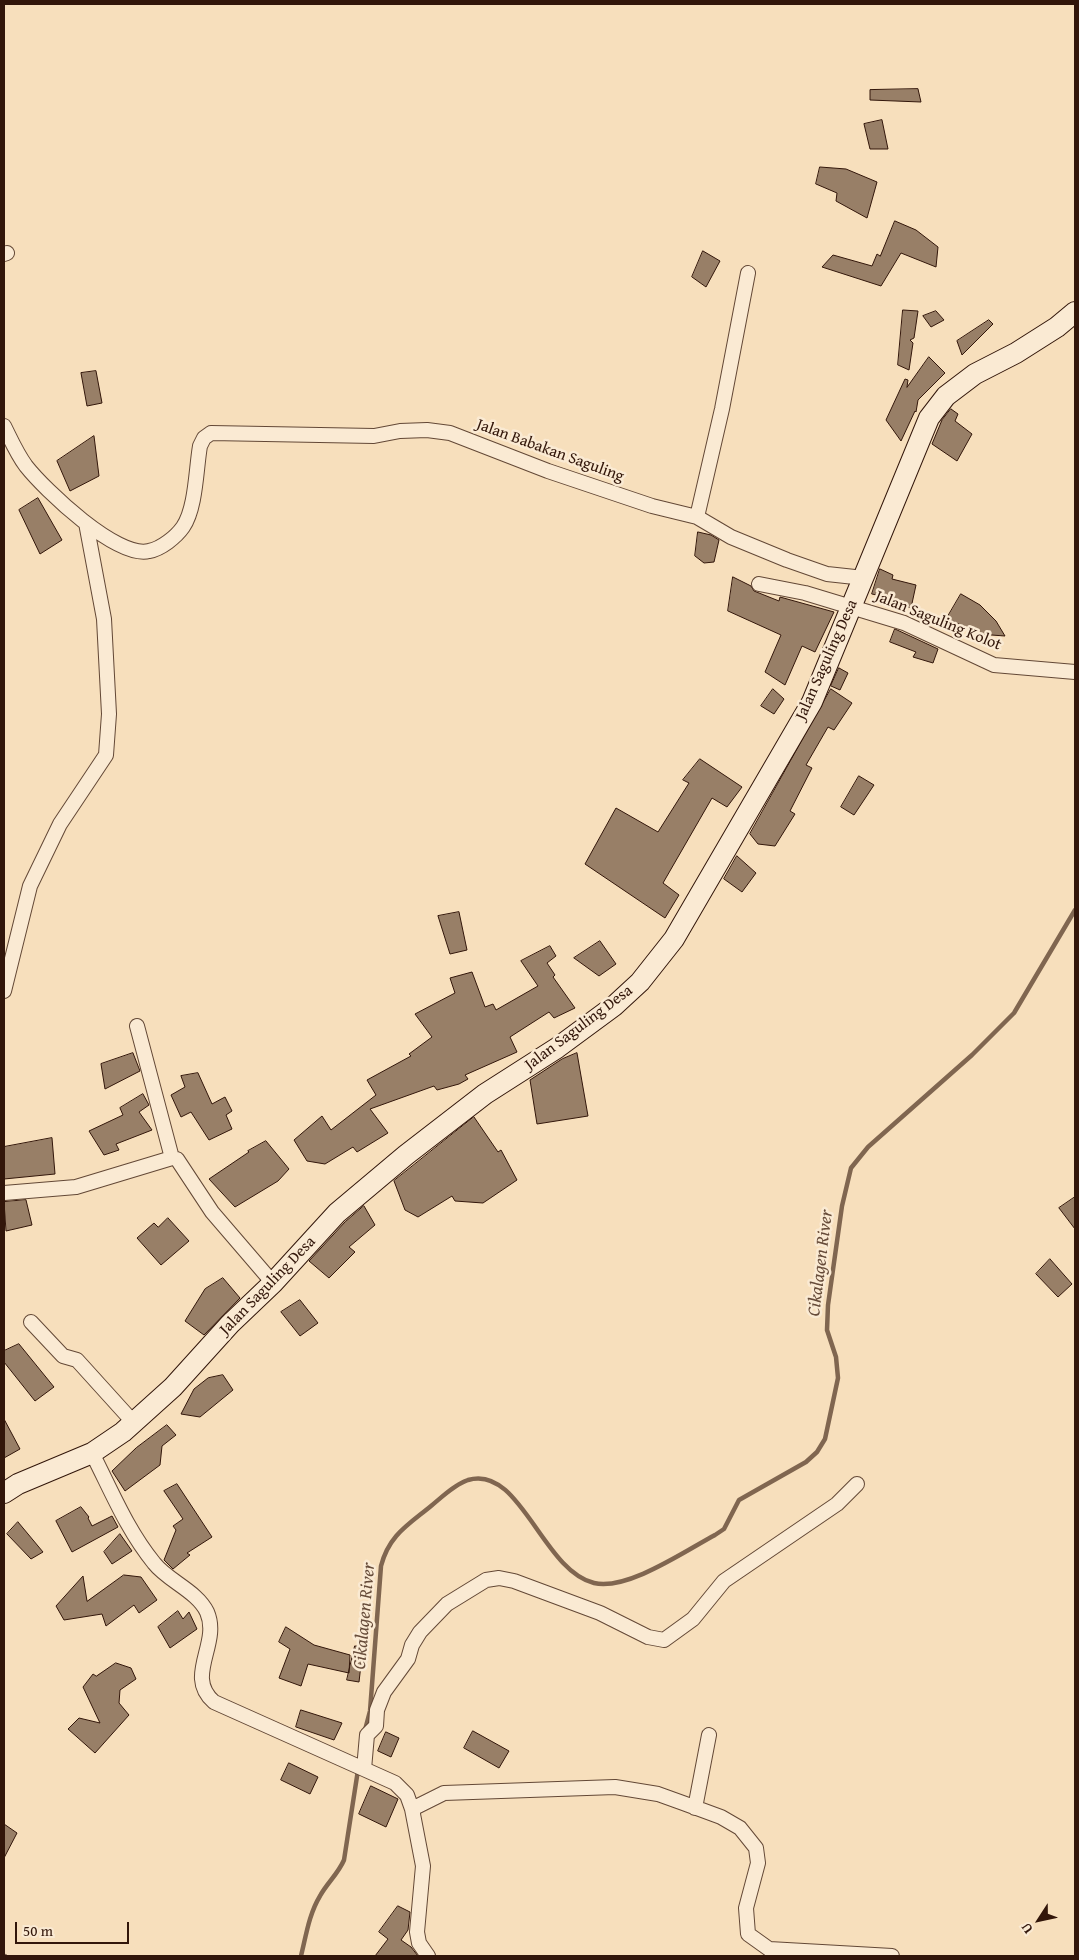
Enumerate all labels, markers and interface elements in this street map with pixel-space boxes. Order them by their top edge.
street label: Jalan Babakan Saguling [474,415,626,487]
street label: Jalan Saguling Kolot [872,587,1004,655]
street label: Jalan Saguling Desa [792,597,862,723]
street label: Jalan Saguling Desa [521,981,637,1075]
water label: Cikalagen River [804,1209,838,1317]
street label: Jalan Saguling Desa [216,1233,320,1339]
water label: Cikalagen River [350,1562,380,1670]
north arrow [1014,1895,1064,1945]
scale bar [18,1912,131,1944]
text: U [1016,1919,1038,1938]
text: 50 m [23,1920,53,1941]

